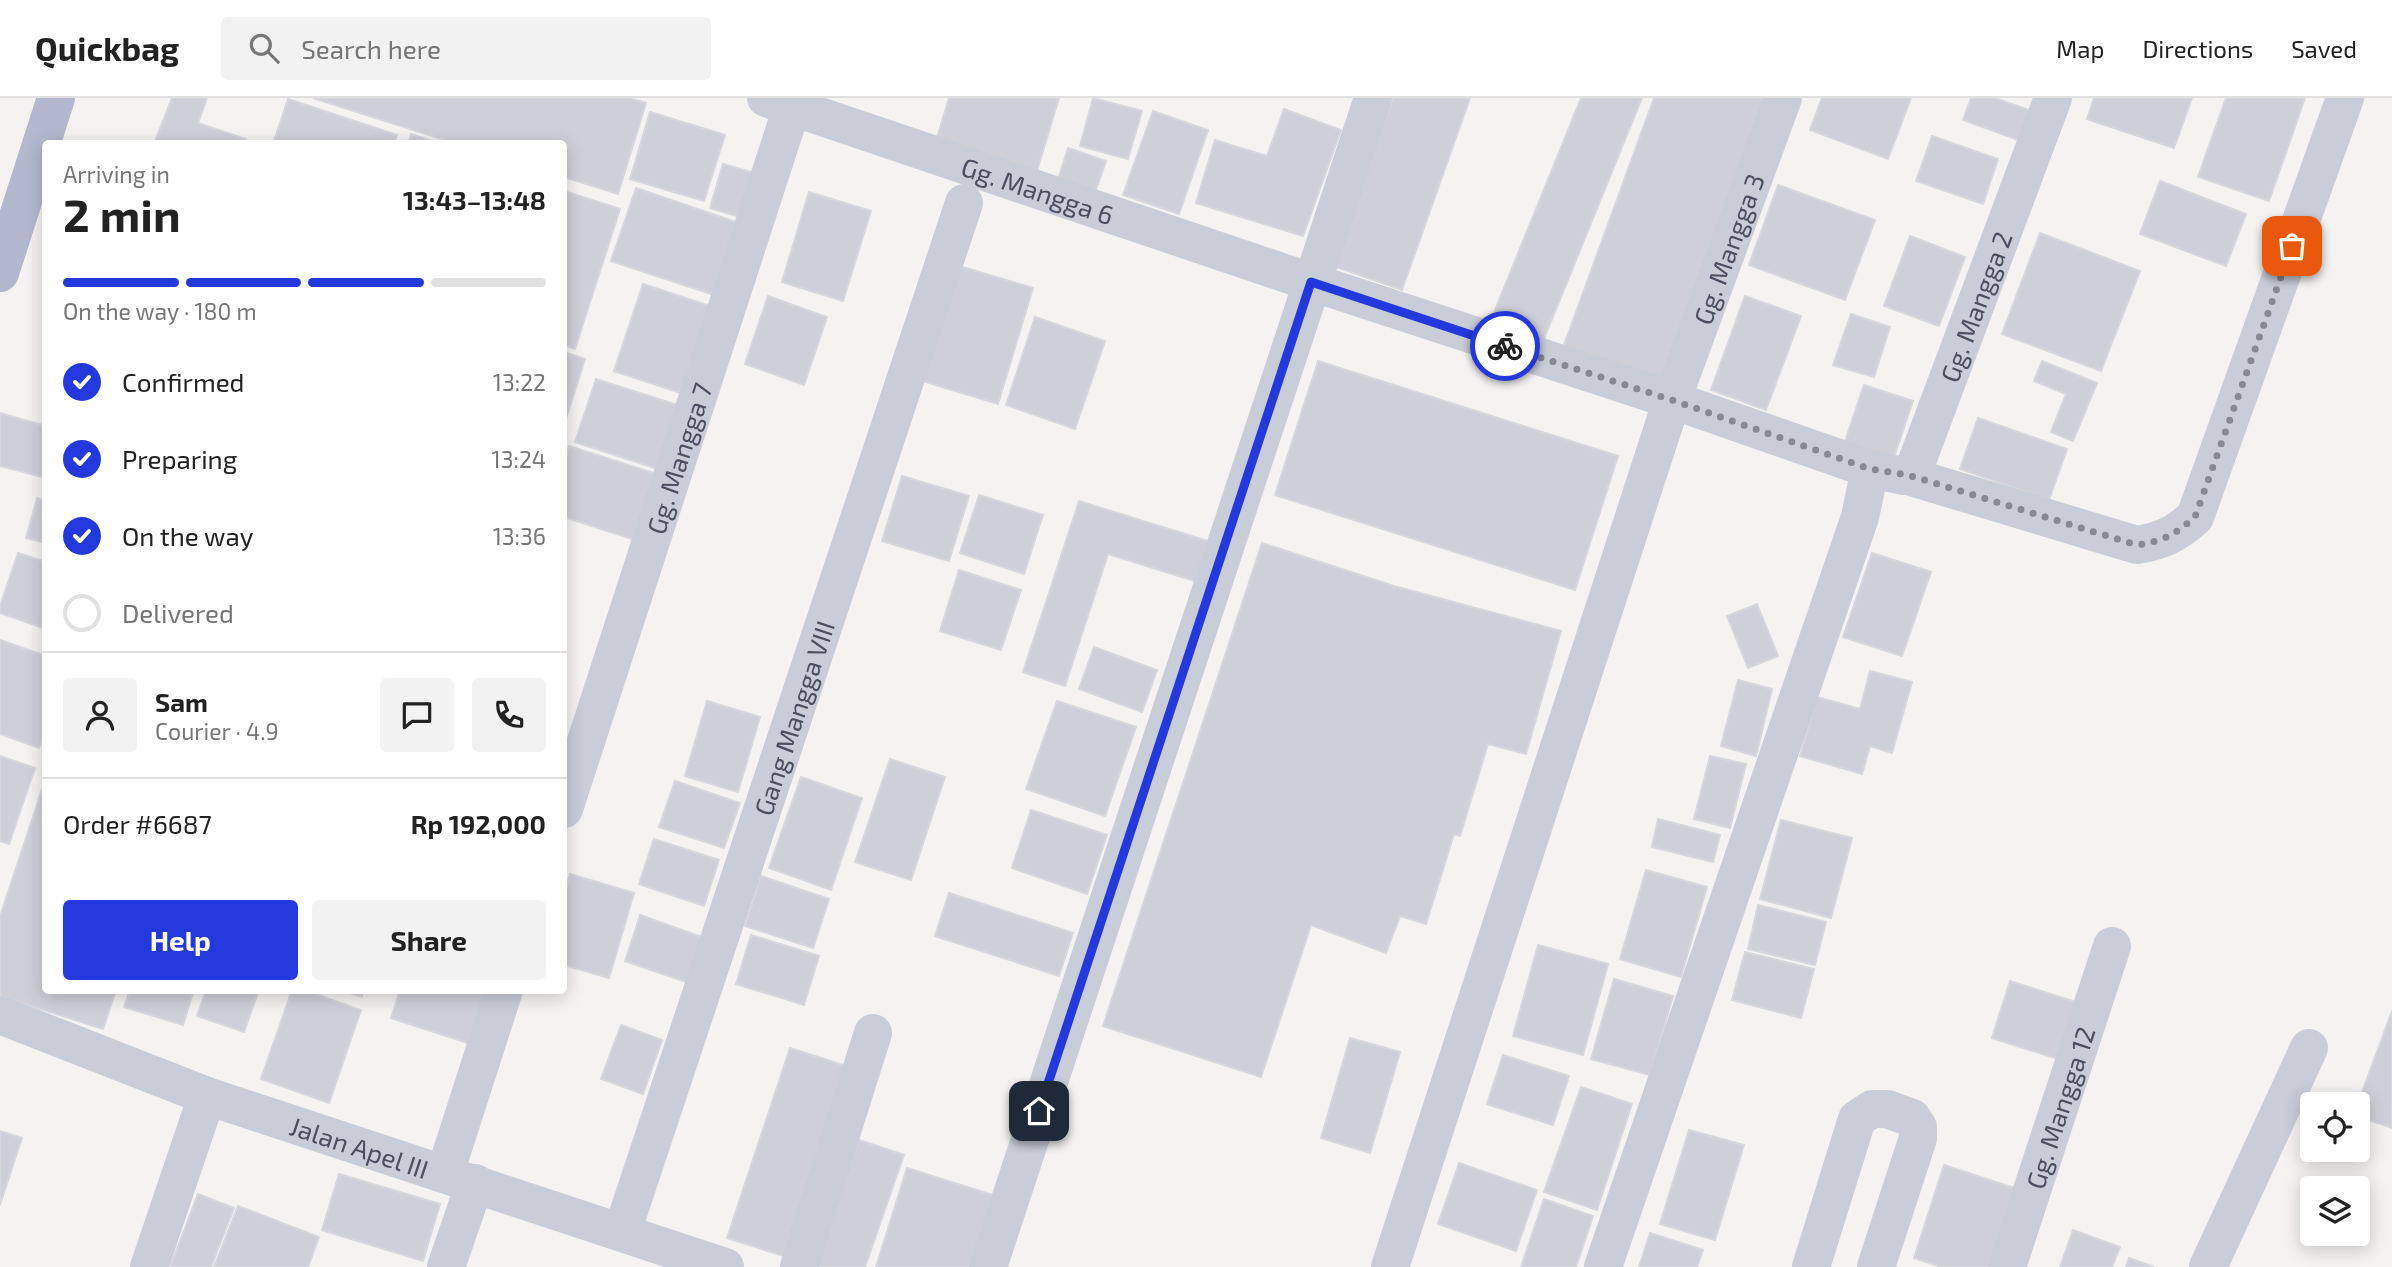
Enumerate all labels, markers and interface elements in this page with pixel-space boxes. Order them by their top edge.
search box [221,17,711,80]
text: Quickbag [35,28,179,68]
icon: search [245,29,283,67]
text: Search here [301,33,441,64]
text: Map [2056,34,2104,63]
text: Directions [2142,34,2253,63]
text: Saved [2291,34,2357,63]
street label: Gg. Mangga 6 [958,150,1118,230]
text: Arriving in [63,160,170,188]
street label: Gg. Mangga 3 [1686,169,1769,328]
text: 13:43–13:48 [403,184,546,215]
text: 2 min [63,186,181,241]
pin [2262,216,2322,276]
street label: Gg. Mangga 2 [1933,227,2017,386]
icon: bag [2273,227,2311,265]
text: On the way · 180 m [63,297,257,325]
courier [1470,311,1540,381]
icon: bike [1486,327,1524,365]
icon: check [63,363,101,401]
text: Confirmed [122,366,245,397]
text: 13:22 [493,368,546,396]
street label: Gg. Mangga 7 [639,379,717,538]
icon: check [63,440,101,478]
text: Preparing [122,443,237,474]
text: 13:24 [492,445,546,473]
icon: check [63,517,101,555]
text: On the way [122,520,253,551]
text: 13:36 [493,522,546,550]
text: Delivered [122,597,234,628]
street label: Gang Mangga VIII [746,617,840,819]
button: person [63,678,137,752]
button: chat [380,678,454,752]
button: phone [472,678,546,752]
text: Sam [155,686,208,717]
text: Courier · 4.9 [155,717,279,745]
text: Order #6687 [63,808,212,839]
text: Rp 192,000 [411,808,546,839]
button: Help [63,900,298,980]
button: Share [312,900,546,980]
street label: Gg. Mangga 12 [2018,1022,2100,1192]
pin [1009,1081,1069,1141]
icon: home [1020,1092,1058,1130]
map controls [2300,1092,2370,1246]
button: locate [2300,1092,2370,1162]
street label: Jalan Apel III [286,1109,433,1184]
button: layers [2300,1176,2370,1246]

